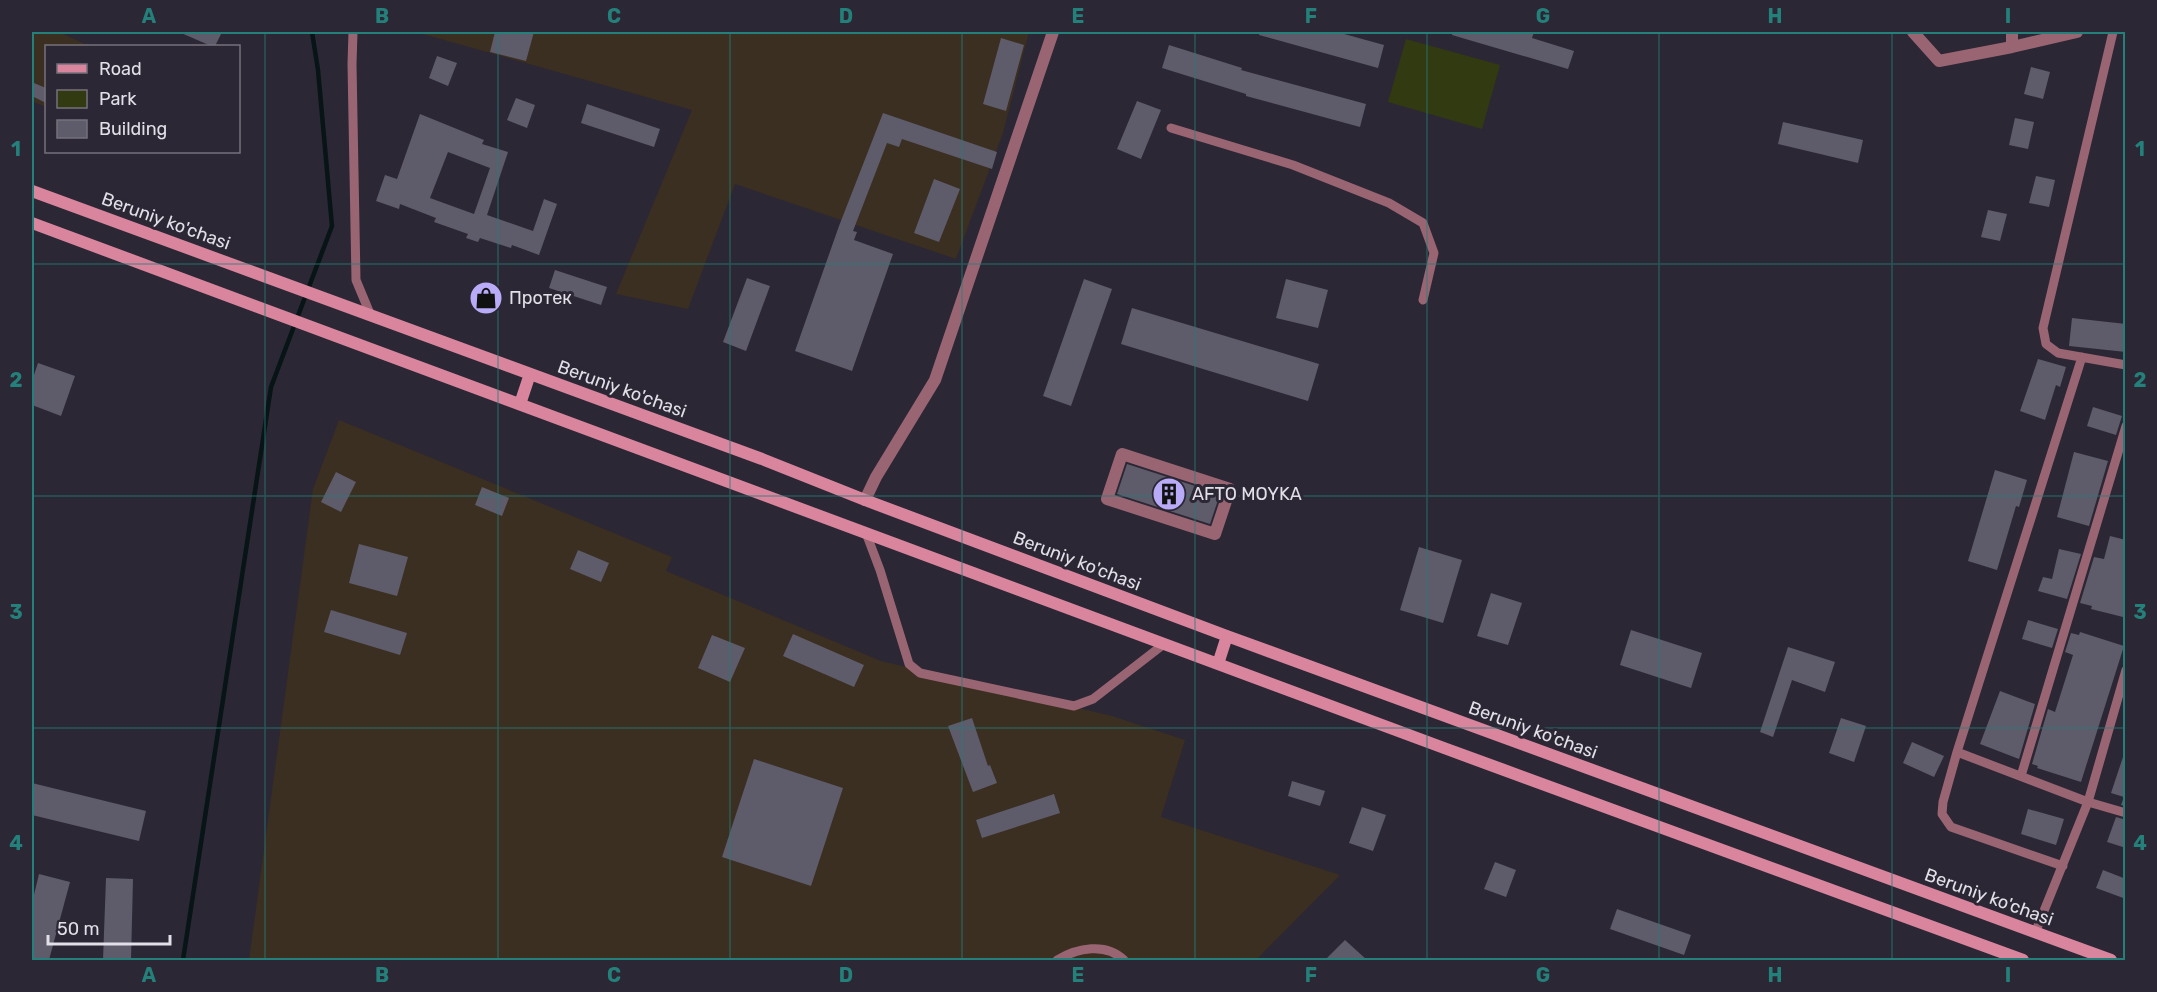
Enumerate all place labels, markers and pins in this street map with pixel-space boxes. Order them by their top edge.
shop icon: Протек [468,280,504,316]
place label: Протек [509,287,572,309]
building icon: AFTO MOYKA [1151,476,1187,512]
place label: AFTO MOYKA [1192,483,1302,505]

